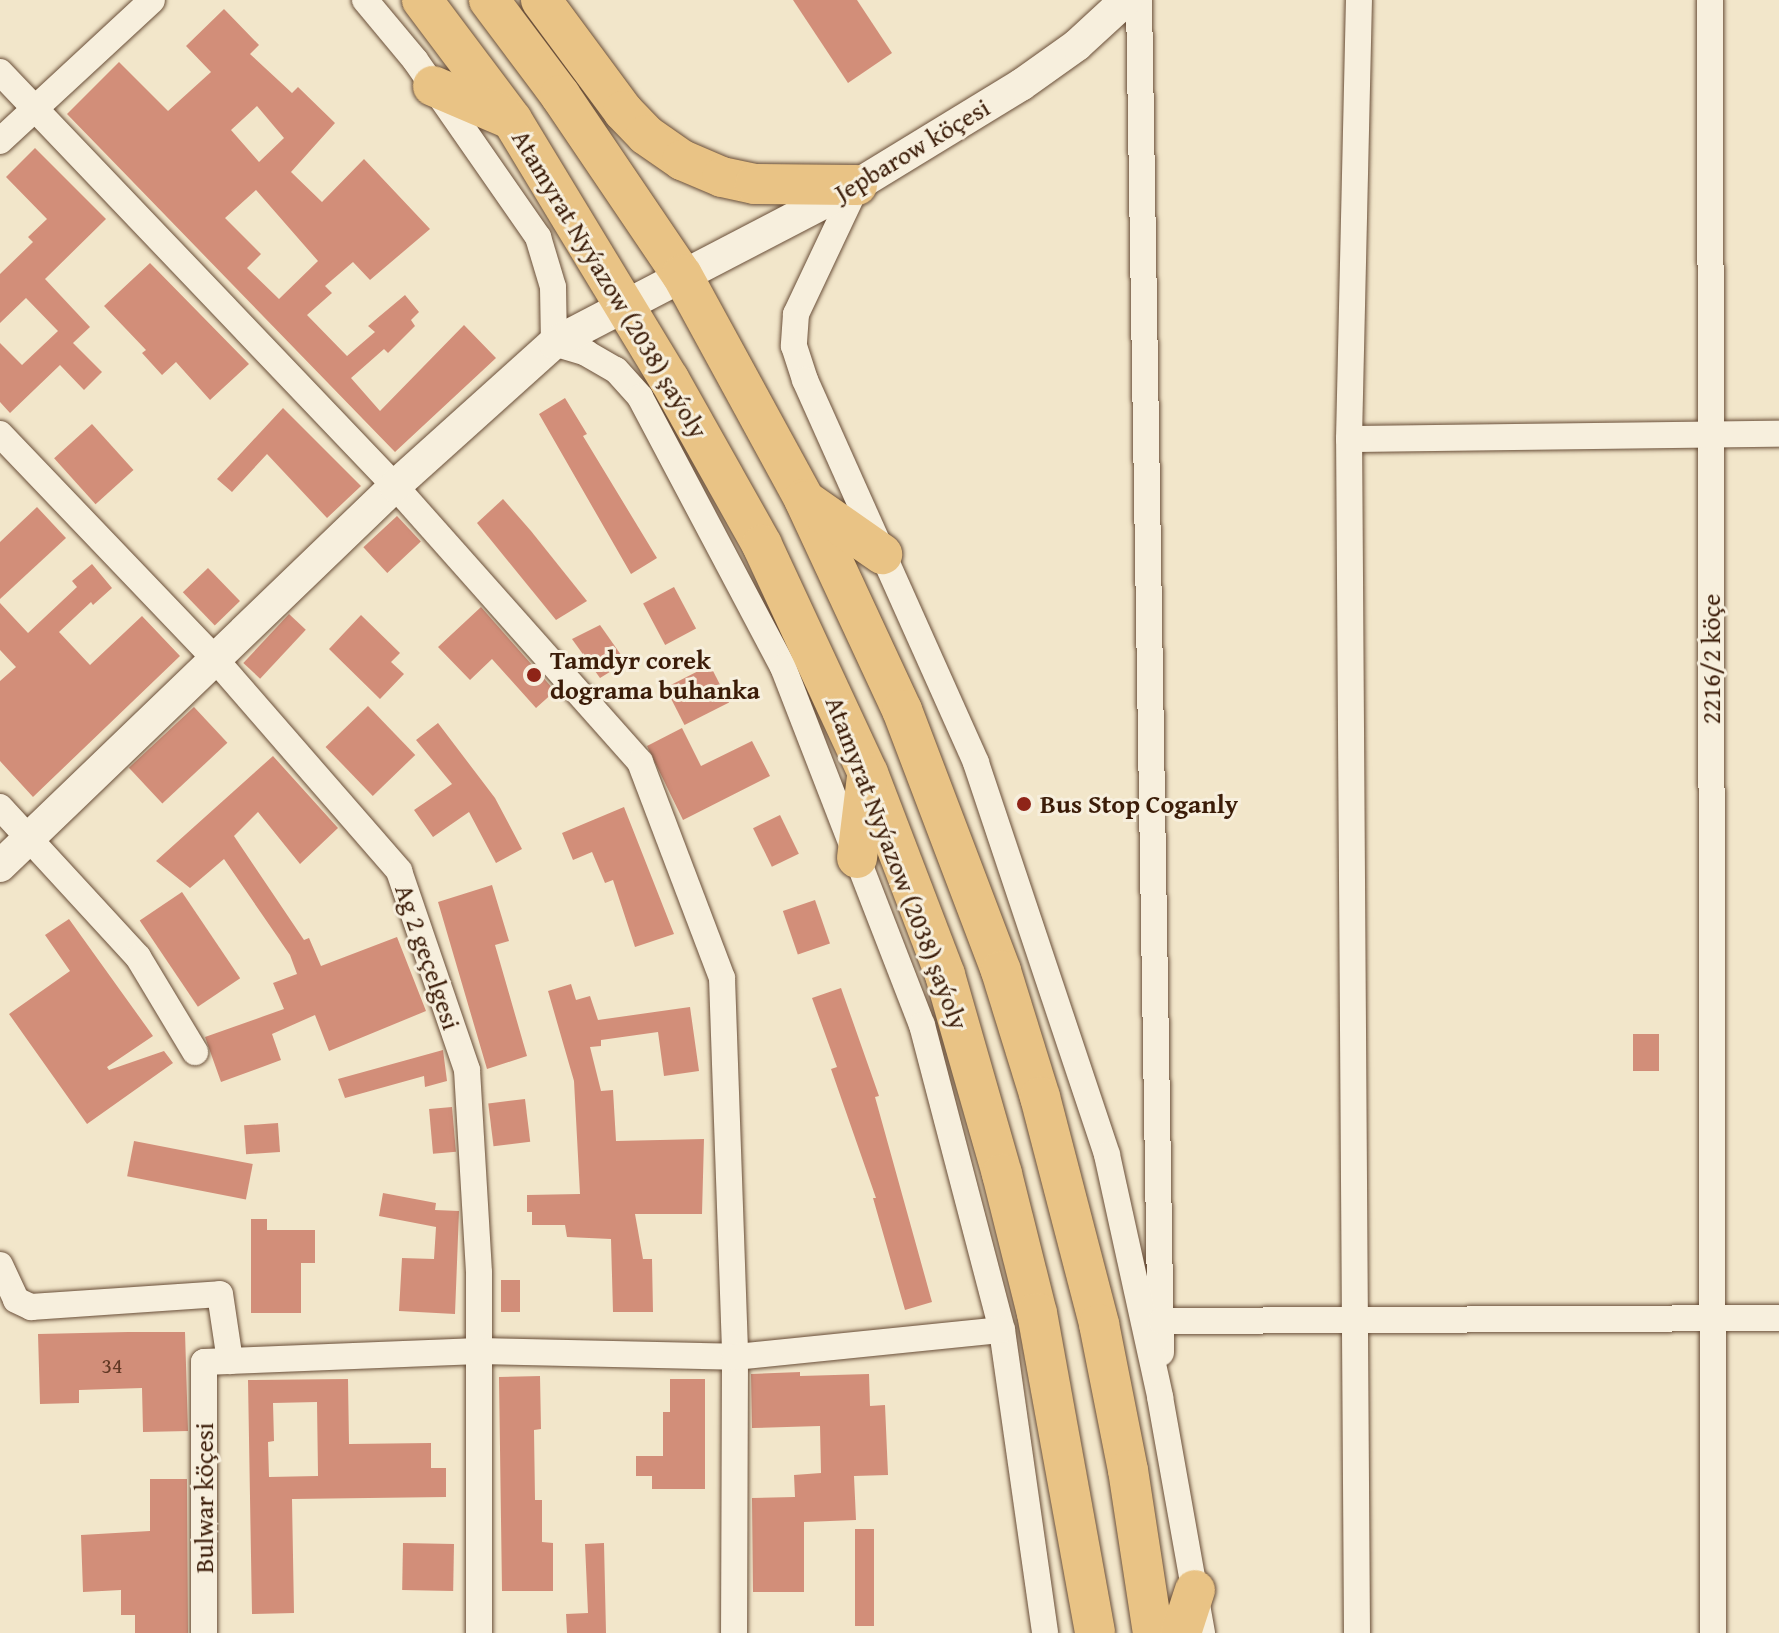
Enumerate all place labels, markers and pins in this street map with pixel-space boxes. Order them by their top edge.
place label: Tamdyr corek dograma buhanka [550,644,760,706]
marker: Tamdyr corek dograma buhanka [525,666,543,684]
place label: Bus Stop Coganly [1040,788,1238,820]
marker: Bus Stop Coganly [1015,795,1033,813]

